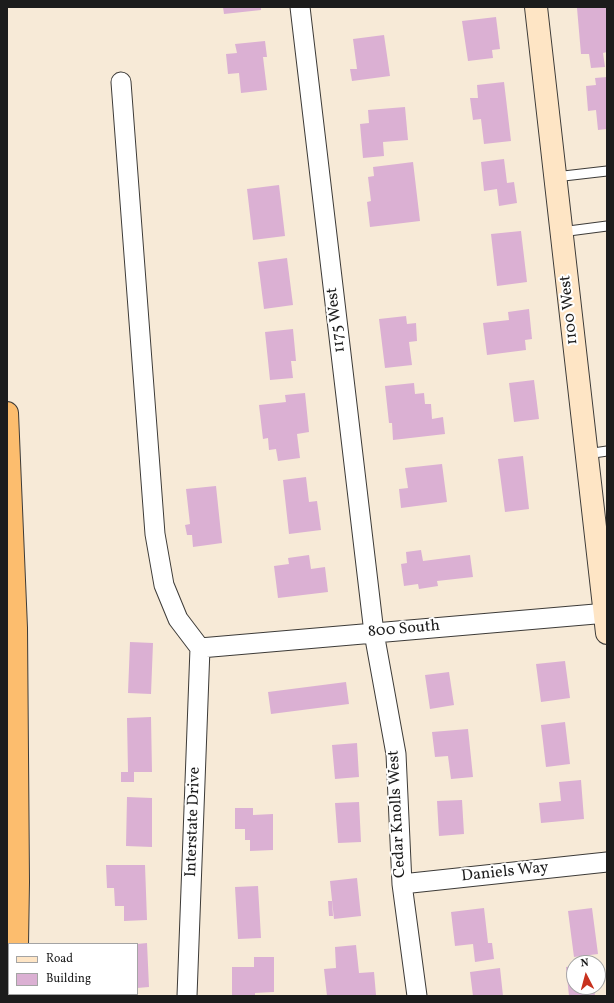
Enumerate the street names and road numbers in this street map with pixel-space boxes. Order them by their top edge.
street label: 1100 West [557,274,583,346]
street label: 1175 West [323,286,351,354]
street label: 800 South [367,617,441,643]
street label: Cedar Knolls West [385,750,411,878]
street label: Interstate Drive [182,766,206,878]
street label: Daniels Way [460,859,550,887]

